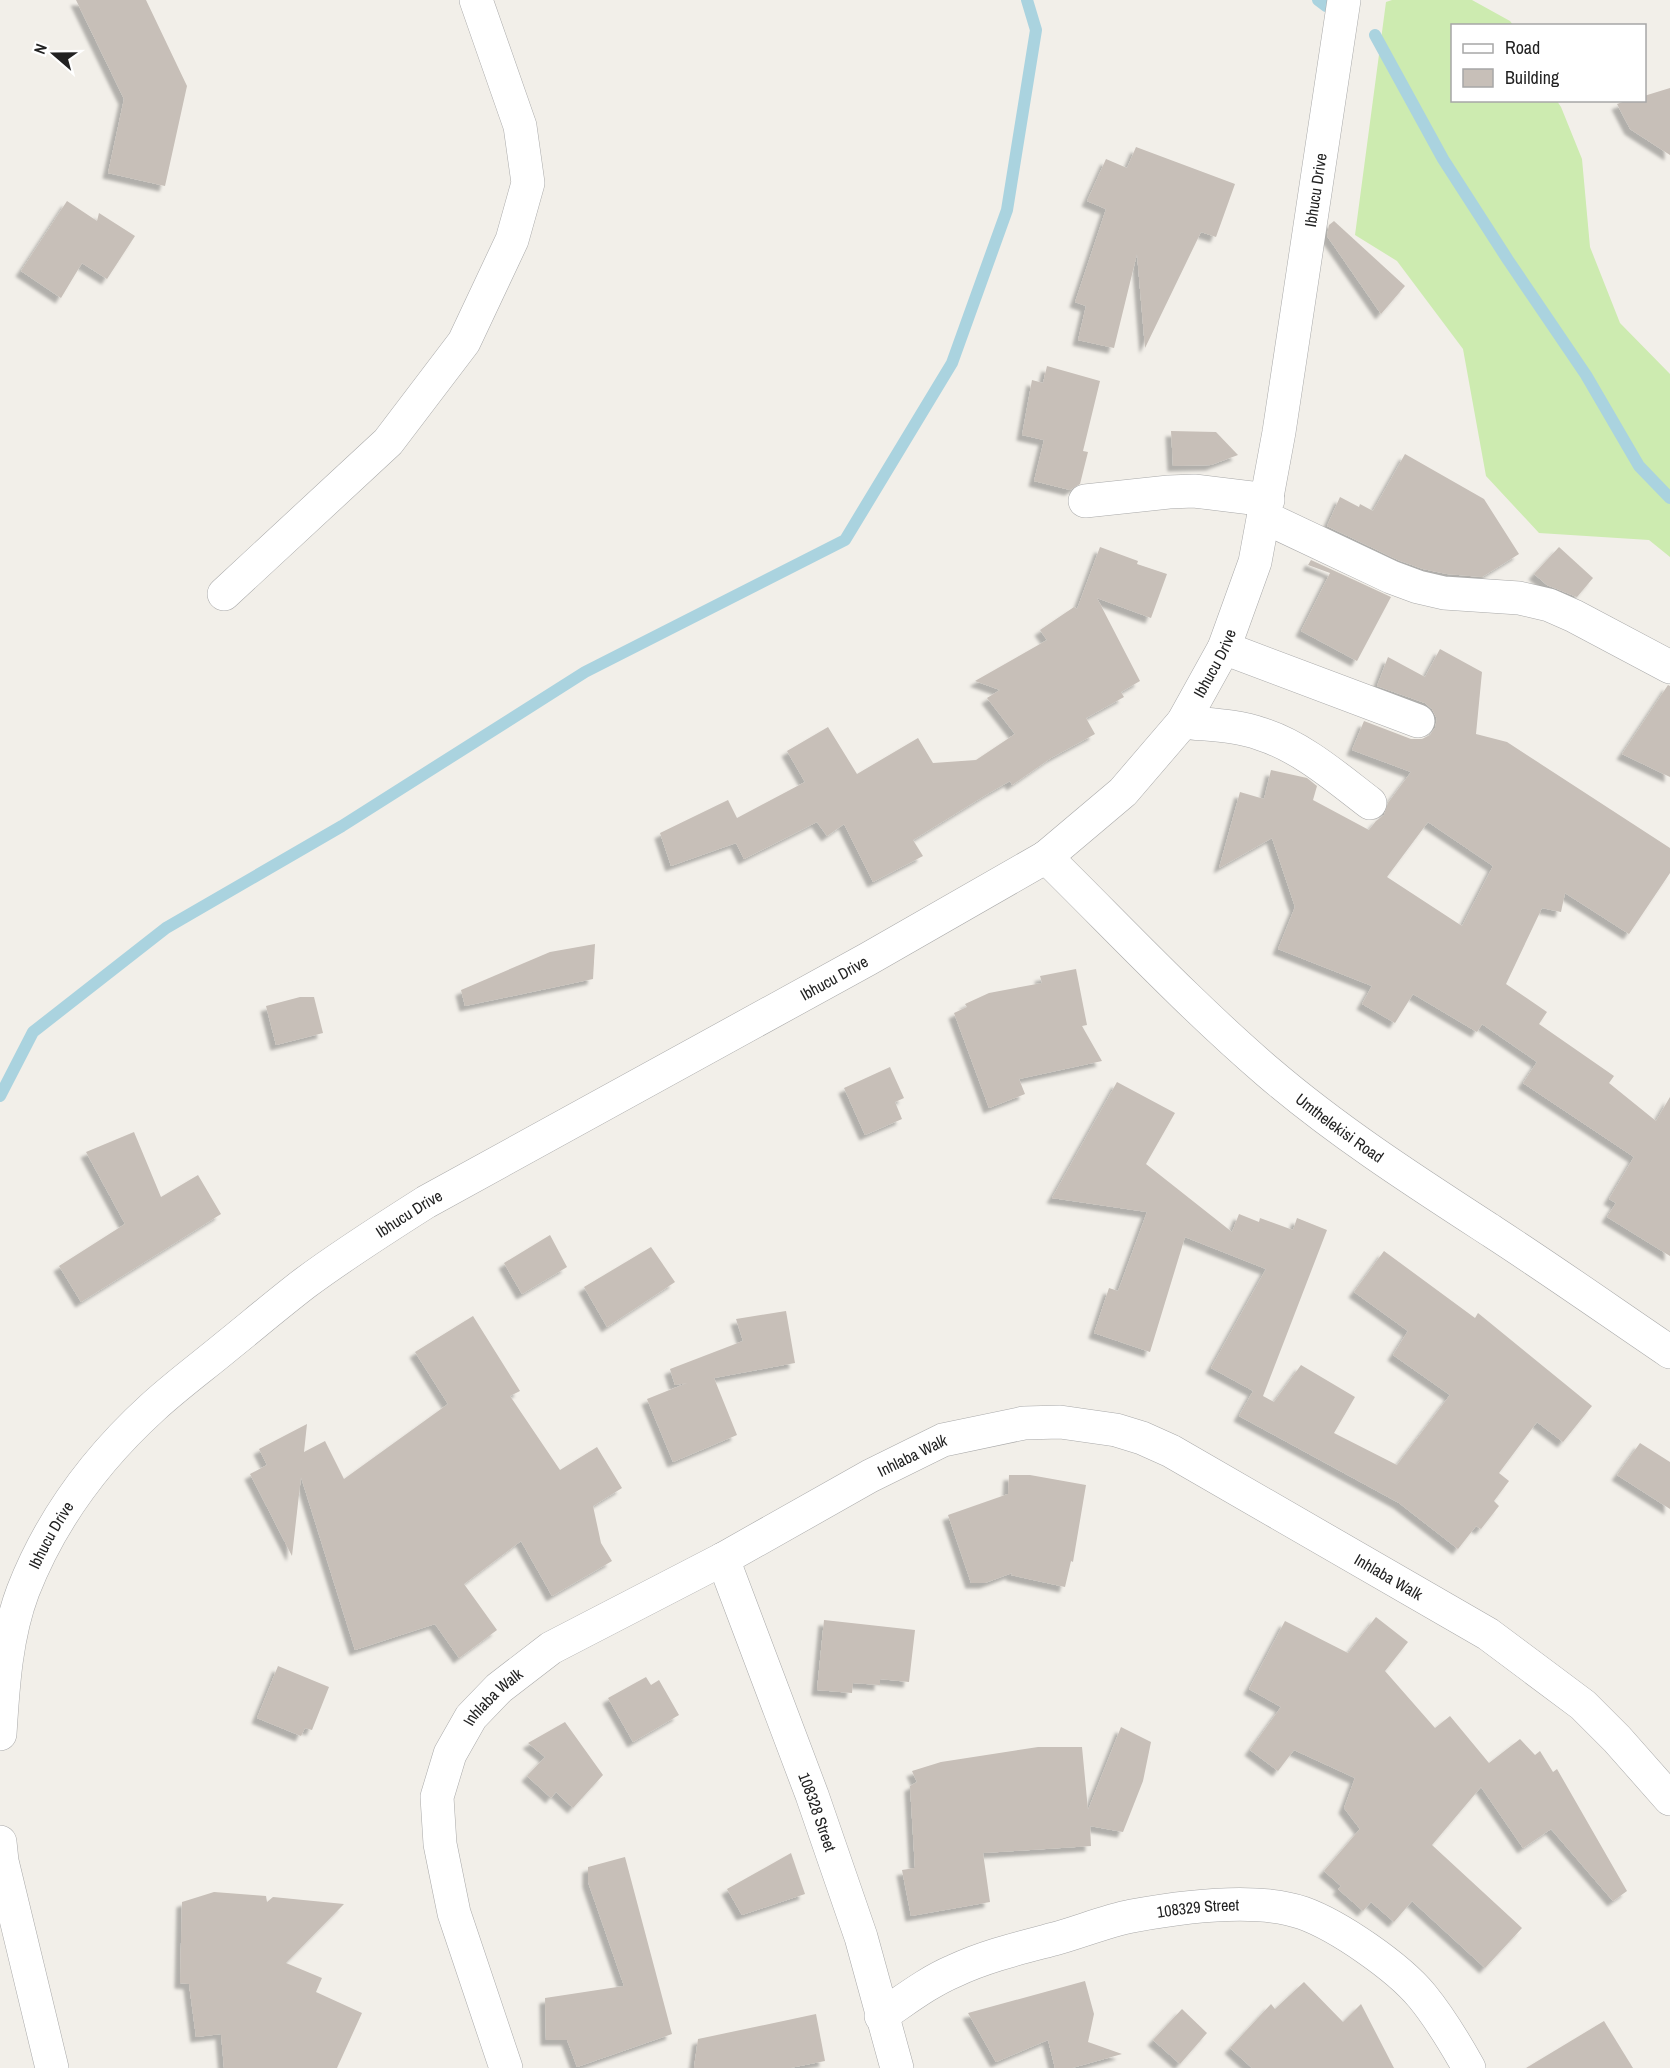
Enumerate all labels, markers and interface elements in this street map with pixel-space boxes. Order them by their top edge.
north arrow [24,24,84,84]
legend [1451,24,1646,102]
text: Road [1505,35,1540,60]
text: N [28,41,52,57]
text: Building [1505,65,1560,90]
street label: Ibhucu Drive [1299,152,1332,228]
street label: Ibhucu Drive [1188,626,1241,701]
street label: Ibhucu Drive [796,950,872,1005]
street label: Umthelekisi Road [1291,1088,1388,1168]
street label: Ibhucu Drive [371,1184,446,1242]
street label: Inhlaba Walk [874,1428,949,1482]
street label: Ibhucu Drive [23,1497,79,1572]
street label: Inhlaba Walk [1351,1548,1427,1605]
street label: Inhlaba Walk [457,1663,527,1730]
street label: 108328 Street [793,1769,842,1855]
street label: 108329 Street [1155,1894,1240,1923]

